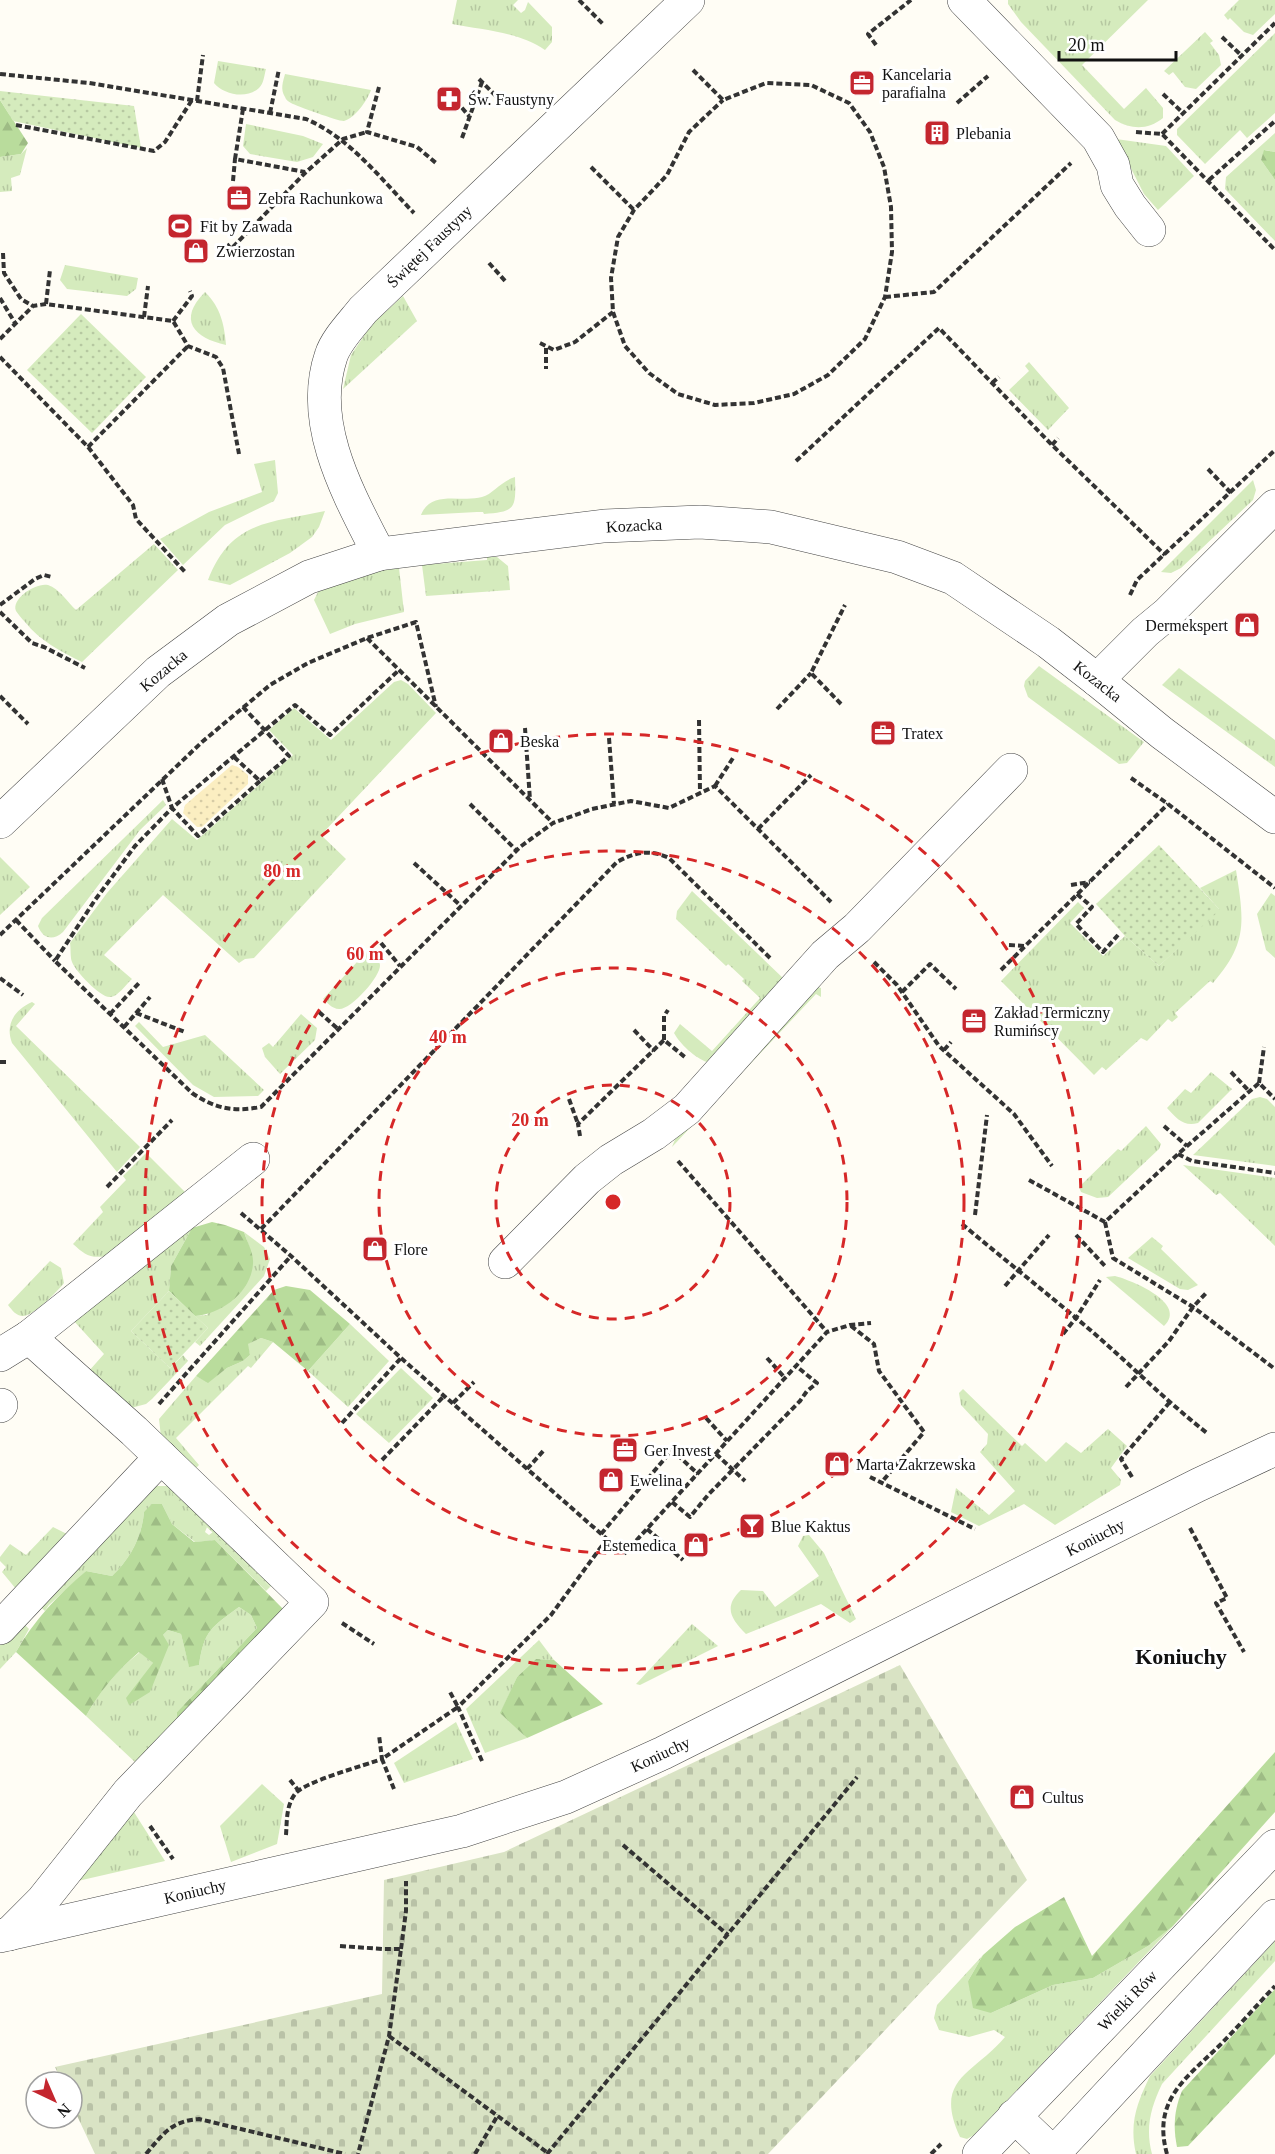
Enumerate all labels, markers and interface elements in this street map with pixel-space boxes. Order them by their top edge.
scale bar [1059,24,1176,62]
text: 20 m [1068,35,1105,55]
place label: Kancelaria parafialna [882,66,951,102]
office icon: Kancelaria parafialna [847,68,877,98]
pharmacy icon: Św. Faustyny [434,84,464,114]
place label: Św. Faustyny [468,90,554,109]
building icon: Plebania [922,118,952,148]
place label: Plebania [956,125,1011,142]
office icon: Zebra Rachunkowa [224,183,254,213]
place label: Zebra Rachunkowa [258,190,383,207]
street label: Świętej Faustyny [383,201,476,292]
sports icon: Fit by Zawada [165,211,195,241]
place label: Fit by Zawada [200,218,292,236]
shop icon: Zwierzostan [181,236,211,266]
place label: Zwierzostan [216,243,295,260]
street label: Kozacka [606,516,662,535]
shop icon: Dermekspert [1232,610,1262,640]
place label: Dermekspert [1145,617,1229,635]
street label: Kozacka [136,646,190,695]
street label: Kozacka [1070,657,1125,705]
office icon: Tratex [868,718,898,748]
place label: Tratex [902,725,943,742]
shop icon: Beska [486,726,516,756]
place label: Beska [520,733,559,750]
text: 80 m [263,861,301,881]
text: 60 m [346,944,384,964]
place label: Zakład Termiczny Rumińscy [994,1004,1110,1040]
office icon: Zakład Termiczny Rumińscy [959,1006,989,1036]
text: 40 m [429,1027,467,1047]
text: 20 m [511,1110,549,1130]
centre of rings [603,1192,623,1212]
shop icon: Flore [360,1234,390,1264]
place label: Flore [394,1241,428,1258]
office icon: Ger Invest [610,1435,640,1465]
place label: Ger Invest [644,1442,712,1459]
shop icon: Marta Zakrzewska [822,1449,852,1479]
place label: Marta Zakrzewska [856,1456,976,1473]
shop icon: Ewelina [596,1465,626,1495]
place label: Ewelina [630,1472,682,1489]
bar icon: Blue Kaktus [737,1511,767,1541]
street label: Koniuchy [1063,1516,1128,1560]
place label: Blue Kaktus [771,1518,851,1535]
shop icon: Estemedica [681,1530,711,1560]
place label: Estemedica [602,1537,676,1554]
district label: Koniuchy [1135,1644,1227,1669]
street label: Koniuchy [628,1733,693,1776]
shop icon: Cultus [1007,1782,1037,1812]
place label: Cultus [1042,1789,1084,1806]
street label: Koniuchy [162,1876,228,1908]
street label: Wielki Rów [1094,1966,1161,2034]
north arrow [24,2070,84,2130]
text: N [54,2100,74,2121]

